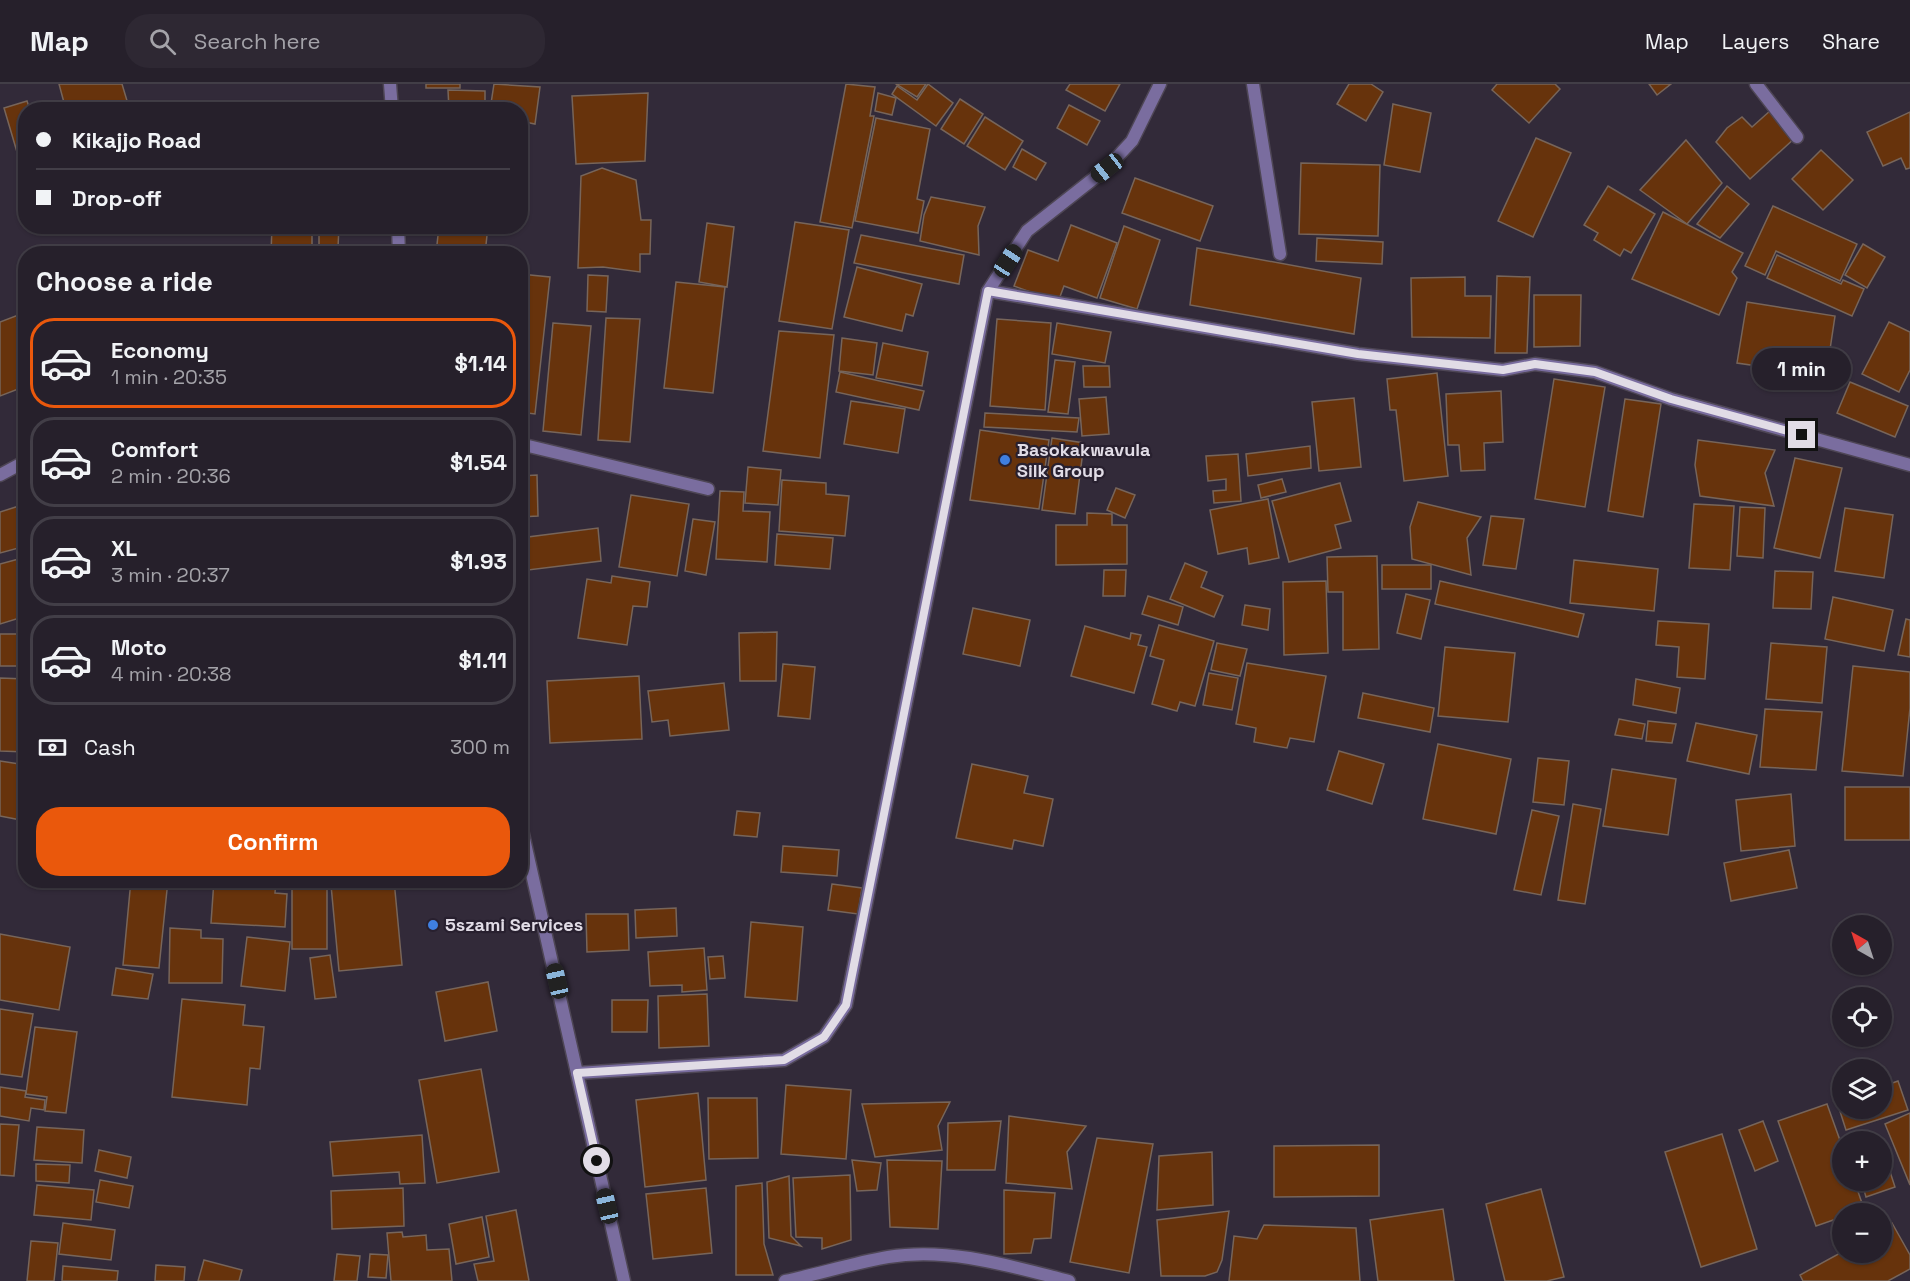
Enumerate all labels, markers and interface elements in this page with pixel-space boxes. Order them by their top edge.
search box [125,14,545,68]
text: Map [30,23,89,59]
icon: search [146,25,179,58]
text: Search here [194,27,321,55]
text: Map [1645,28,1689,55]
text: Layers [1722,28,1789,55]
text: Share [1822,28,1880,55]
text: Kikajjo Road [72,126,201,154]
car [1087,150,1127,186]
text: Drop-off [72,184,162,212]
car [991,241,1025,281]
text: Choose a ride [36,264,213,299]
icon: car [39,336,93,390]
text: Economy [111,336,209,364]
callout: 1 min [1752,348,1852,390]
text: $1.14 [454,349,507,377]
text: 1 min [1777,356,1826,382]
text: 1 min · 20:35 [111,364,227,390]
route end [1788,421,1815,448]
icon: car [39,435,93,489]
text: Comfort [111,435,199,463]
place label: Basokakwavula Silk Group [1017,438,1151,482]
text: $1.54 [450,448,507,476]
marker: Basokakwavula Silk Group [998,453,1012,467]
text: 2 min · 20:36 [111,463,231,489]
icon: car [39,534,93,588]
text: XL [111,534,137,562]
text: $1.93 [450,547,507,575]
text: 3 min · 20:37 [111,562,230,588]
icon: car [39,633,93,687]
text: Moto [111,633,167,661]
text: $1.11 [458,646,507,674]
text: 4 min · 20:38 [111,661,232,687]
icon: cash [36,731,69,764]
text: Cash [84,733,136,761]
text: 300 m [450,734,510,760]
button: Confirm [36,807,510,876]
place label: 5szami Services [445,913,583,936]
north arrow [1832,915,1892,975]
map controls [1832,915,1892,1263]
marker: 5szami Services [426,918,440,932]
car [544,961,570,1001]
button: locate [1832,987,1892,1047]
button: layers [1832,1059,1892,1119]
button: + [1832,1131,1892,1191]
route start [583,1147,610,1174]
car [594,1186,620,1226]
button: − [1832,1203,1892,1263]

